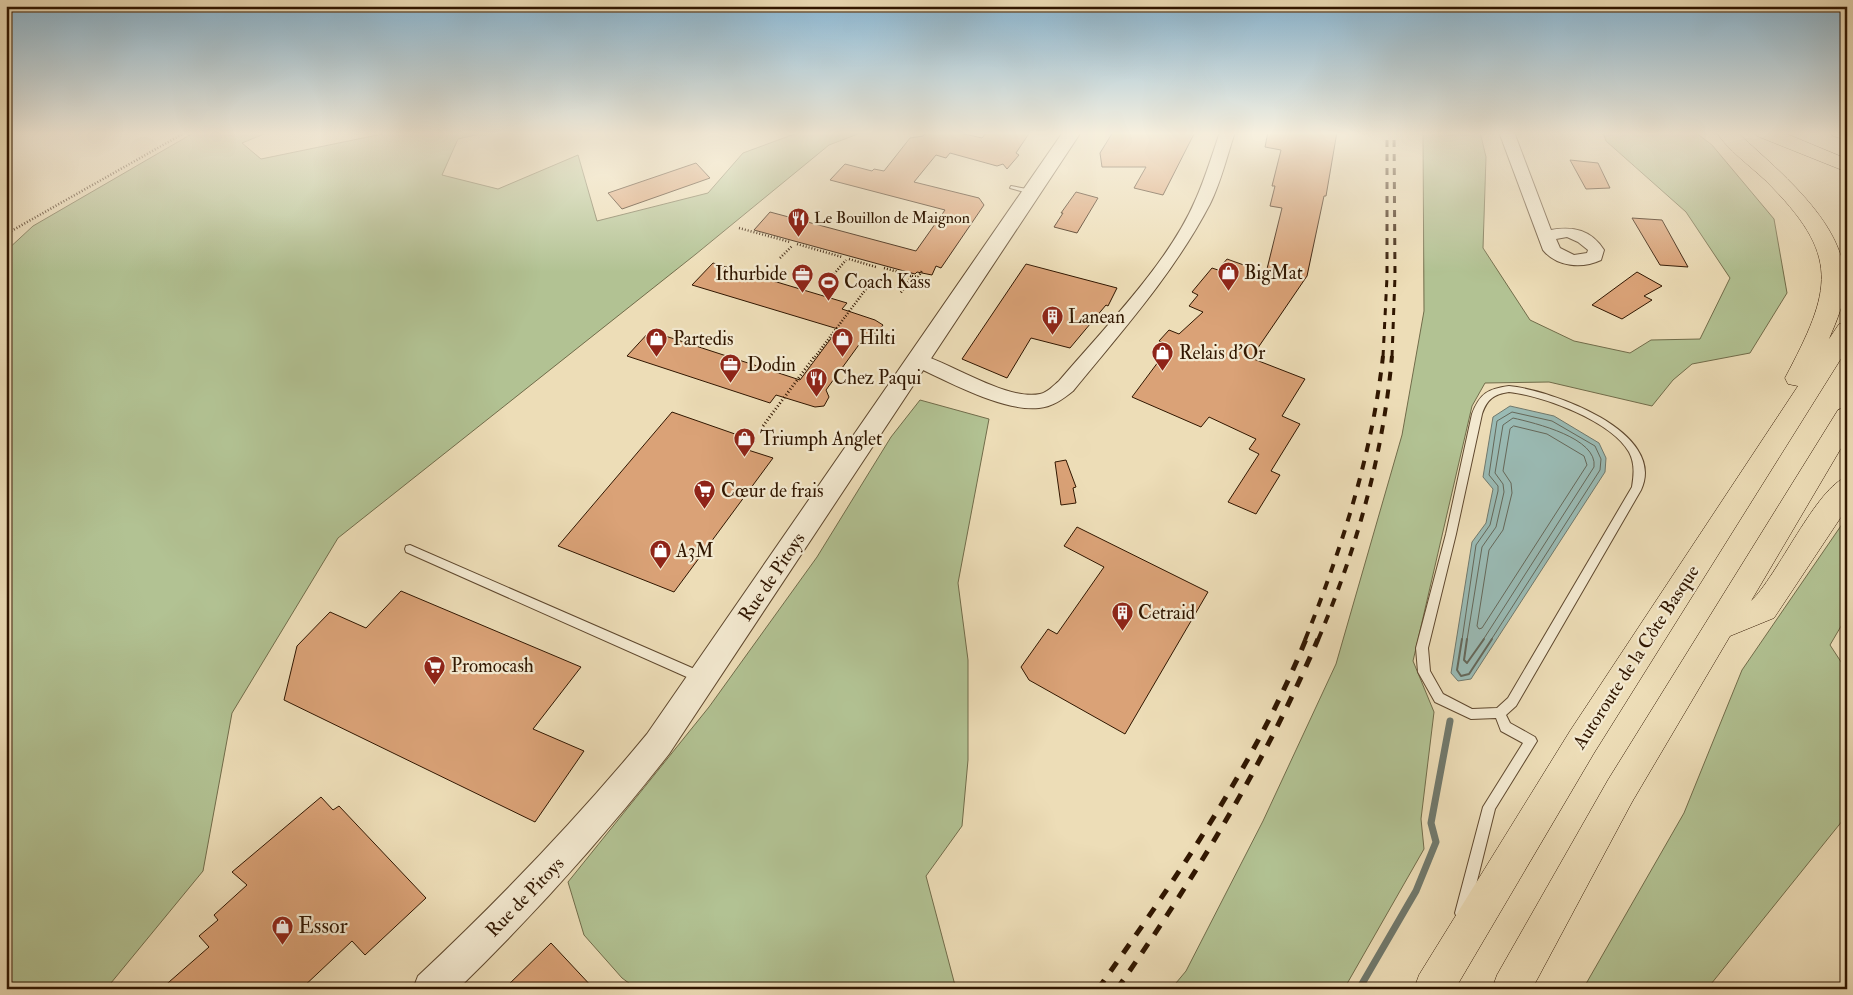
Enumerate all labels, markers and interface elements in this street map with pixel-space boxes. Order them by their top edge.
restaurant icon: Le Bouillon de Maignon [786,206,810,237]
place label: Le Bouillon de Maignon [814,208,970,228]
shop icon: BigMat [1216,261,1240,292]
place label: BigMat [1244,261,1303,285]
place label: Ithurbide [715,262,787,286]
office icon: Ithurbide [791,262,815,293]
sports icon: Coach Kass [816,270,840,301]
place label: Coach Kass [844,270,931,294]
building icon: Lanean [1040,305,1064,336]
place label: Lanean [1068,305,1125,329]
shop icon: Hilti [831,326,855,357]
place label: Hilti [859,326,896,350]
shop icon: Partedis [645,327,669,358]
place label: Partedis [673,327,734,351]
shop icon: Relais d'Or [1151,341,1175,372]
place label: Relais d'Or [1179,341,1265,365]
office icon: Dodin [719,353,743,384]
place label: Dodin [747,353,796,377]
restaurant icon: Chez Paqui [805,366,829,397]
place label: Chez Paqui [833,366,921,390]
shop icon: Triumph Anglet [732,427,756,458]
place label: Triumph Anglet [760,427,882,452]
supermarket icon: Cœur de frais [693,479,717,510]
place label: Cœur de frais [721,479,824,503]
street label: Rue de Pitoys [733,528,811,626]
shop icon: A3M [648,539,672,570]
place label: A3M [675,539,714,563]
street label: Autoroute de la Côte Basque [1567,560,1705,754]
building icon: Cetraid [1110,601,1134,632]
place label: Cetraid [1138,601,1196,625]
supermarket icon: Promocash [423,654,447,685]
place label: Promocash [451,654,534,678]
street label: Rue de Pitoys [481,852,569,942]
place label: Essor [298,912,349,940]
shop icon: Essor [270,914,294,945]

